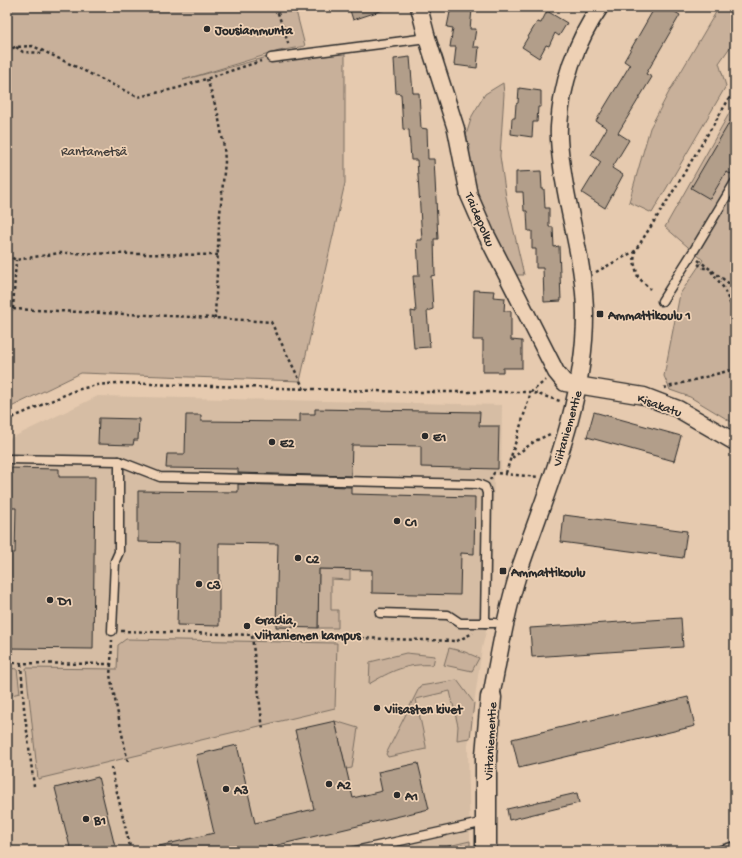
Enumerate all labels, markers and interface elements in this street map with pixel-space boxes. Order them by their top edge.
marker: Jousiammunta [202,24,212,34]
place label: Jousiammunta [214,24,294,39]
park label: Rantametsä [61,145,128,160]
street label: Taidepolku [460,190,497,249]
marker: Ammattikoulu 1 [595,309,605,319]
place label: Ammattikoulu 1 [607,309,691,324]
street label: Viitaniementie [550,389,586,469]
street label: Kisakatu [635,391,684,421]
marker: E1 [420,431,430,441]
place label: E1 [433,431,446,446]
marker: E2 [267,437,277,447]
place label: E2 [280,437,295,452]
marker: C1 [392,516,402,526]
place label: C1 [404,516,417,531]
marker: C2 [293,553,303,563]
place label: C2 [305,553,320,568]
marker: Ammattikoulu [498,566,508,576]
place label: Ammattikoulu [510,566,586,581]
marker: C3 [194,579,204,589]
place label: C3 [206,579,221,594]
marker: D1 [45,595,55,605]
place label: D1 [57,595,72,610]
place label: Gradia, Viitaniemen kampus [254,614,362,645]
marker: Gradia, Viitaniemen kampus [242,621,252,631]
street label: Viitaniementie [482,701,501,781]
marker: Viisasten kivet [372,703,382,713]
place label: Viisasten kivet [384,703,464,718]
marker: A2 [324,779,334,789]
place label: A2 [336,779,352,794]
marker: A3 [221,784,231,794]
place label: A3 [233,784,249,799]
marker: A1 [392,790,402,800]
place label: A1 [404,790,418,805]
marker: B1 [81,814,91,824]
place label: B1 [93,814,106,829]

